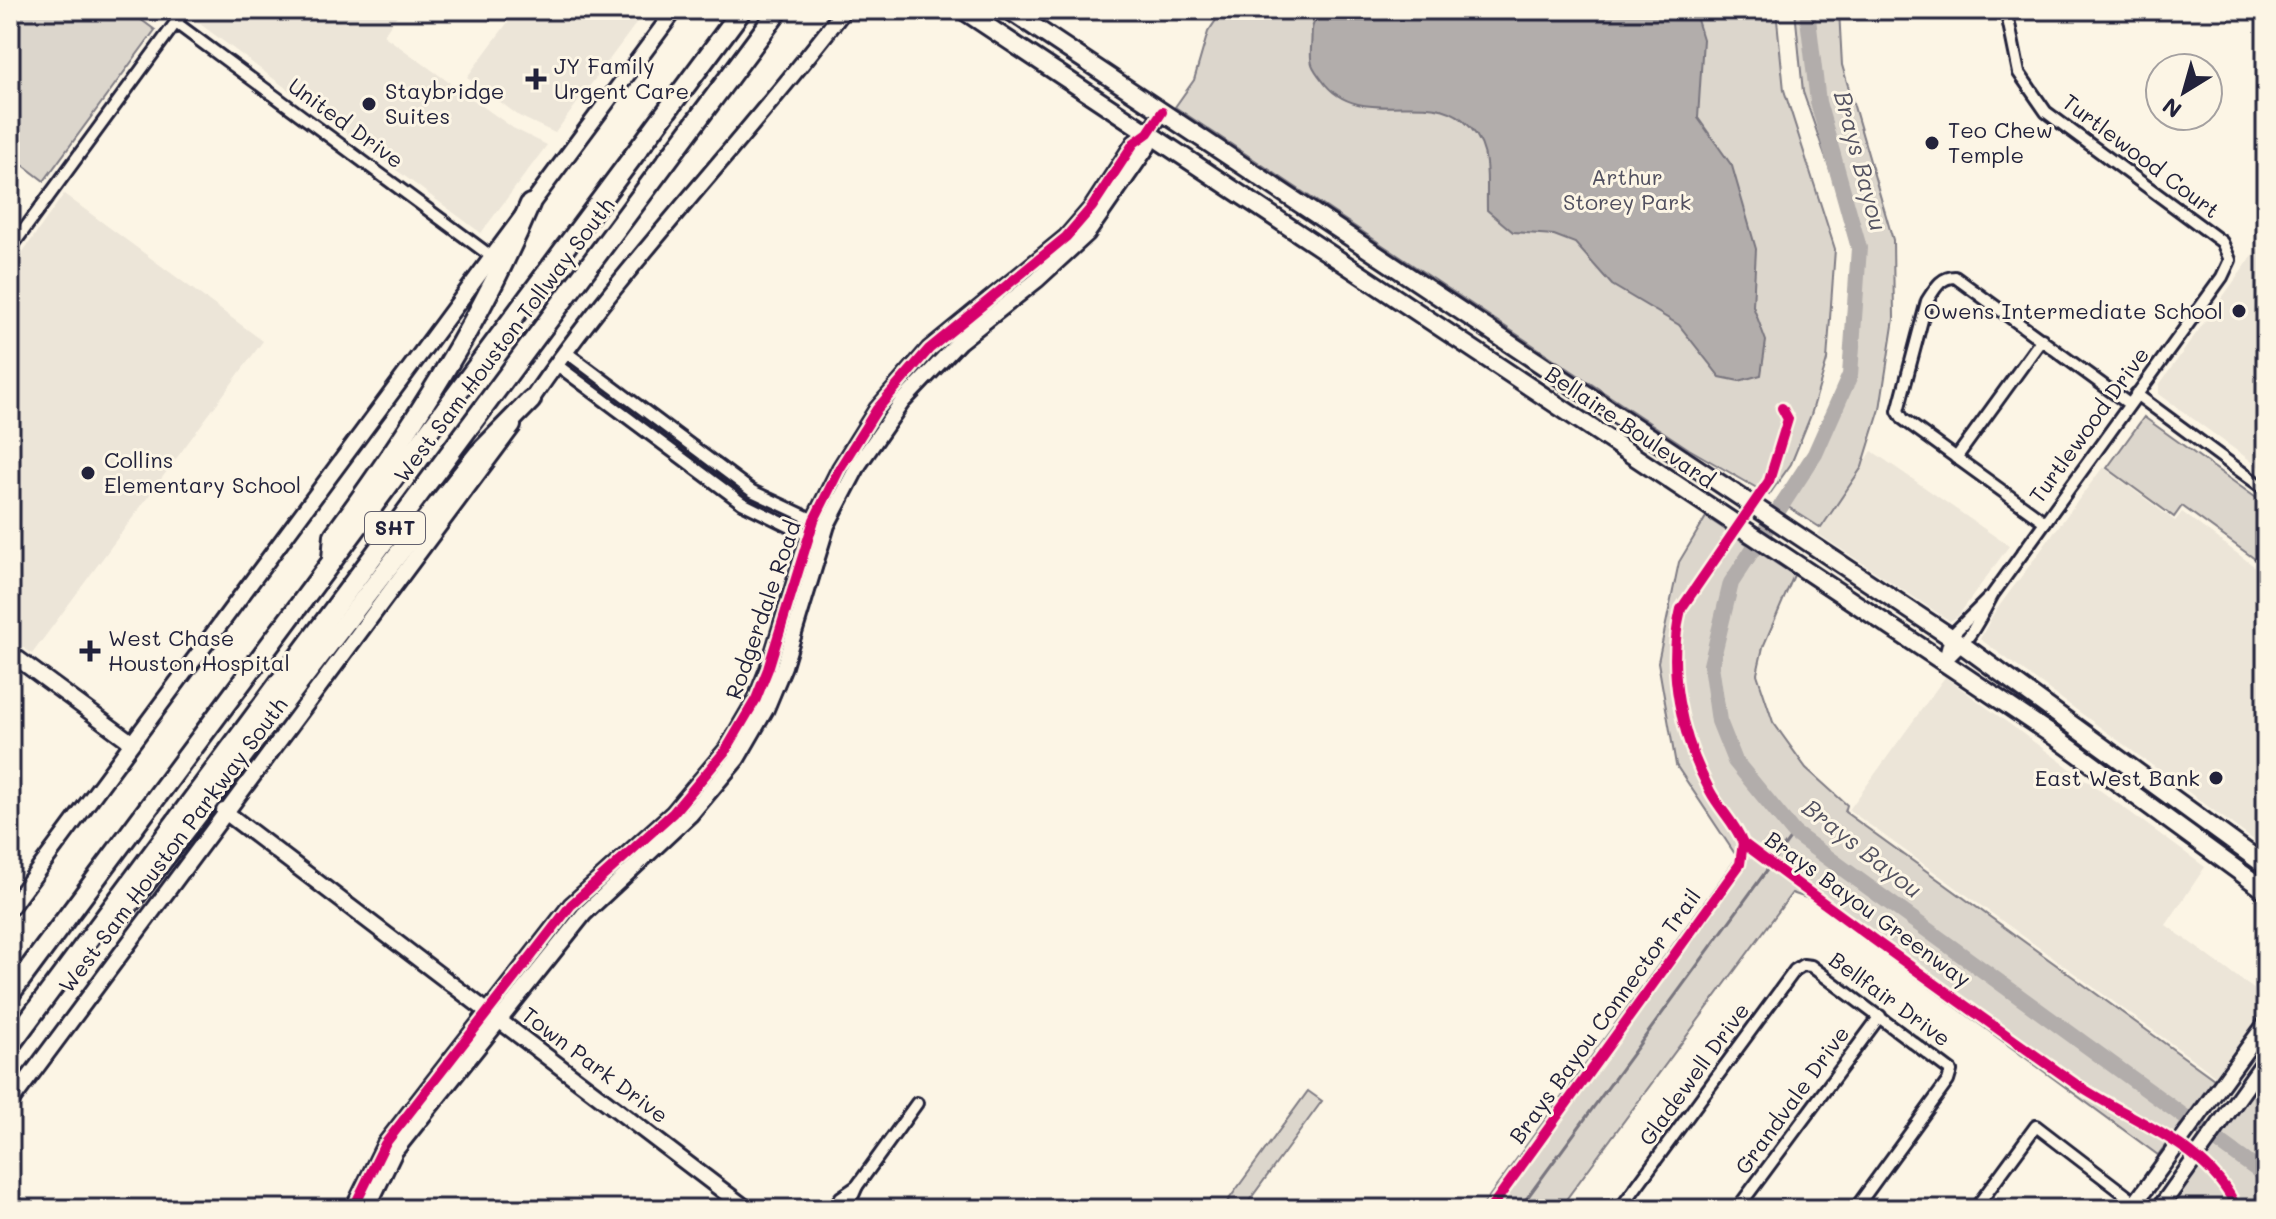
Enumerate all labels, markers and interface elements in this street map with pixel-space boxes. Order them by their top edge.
place label: JY Family Urgent Care [554,51,689,105]
north arrow [2144,52,2224,132]
marker: JY Family Urgent Care [525,68,547,90]
street label: United Drive [283,71,410,174]
place label: Staybridge Suites [385,76,504,130]
water label: Brays Bayou [1828,87,1895,234]
street label: Turtlewood Court [2057,87,2226,224]
text: N [2156,92,2187,125]
marker: Staybridge Suites [360,95,378,113]
place label: Teo Chew Temple [1948,115,2053,169]
marker: Teo Chew Temple [1923,134,1941,152]
park label: Arthur Storey Park [1563,162,1691,216]
street label: West Sam Houston Tollway South [387,191,620,488]
place label: Owens Intermediate School [1924,296,2223,325]
marker: Owens Intermediate School [2230,302,2248,320]
street label: Turtlewood Drive [2022,341,2155,509]
street label: Bellaire Boulevard [1540,359,1721,494]
place label: Collins Elementary School [104,445,301,499]
marker: Collins Elementary School [79,464,97,482]
road number: SHT [365,512,425,544]
street label: Rodgerdale Road [718,517,807,703]
place label: West Chase Houston Hospital [108,623,290,677]
marker: West Chase Houston Hospital [79,640,101,662]
street label: West Sam Houston Parkway South [52,691,293,998]
place label: East West Bank [2035,763,2200,792]
marker: East West Bank [2207,769,2225,787]
water label: Brays Bayou [1797,791,1929,904]
street label: Brays Bayou Greenway [1760,824,1977,993]
street label: Brays Bayou Connector Trail [1502,882,1707,1149]
street label: Bellfair Drive [1824,945,1957,1053]
street label: Gladewell Drive [1632,996,1755,1151]
street label: Town Park Drive [516,1000,675,1129]
street label: Grandvale Drive [1728,1020,1855,1180]

